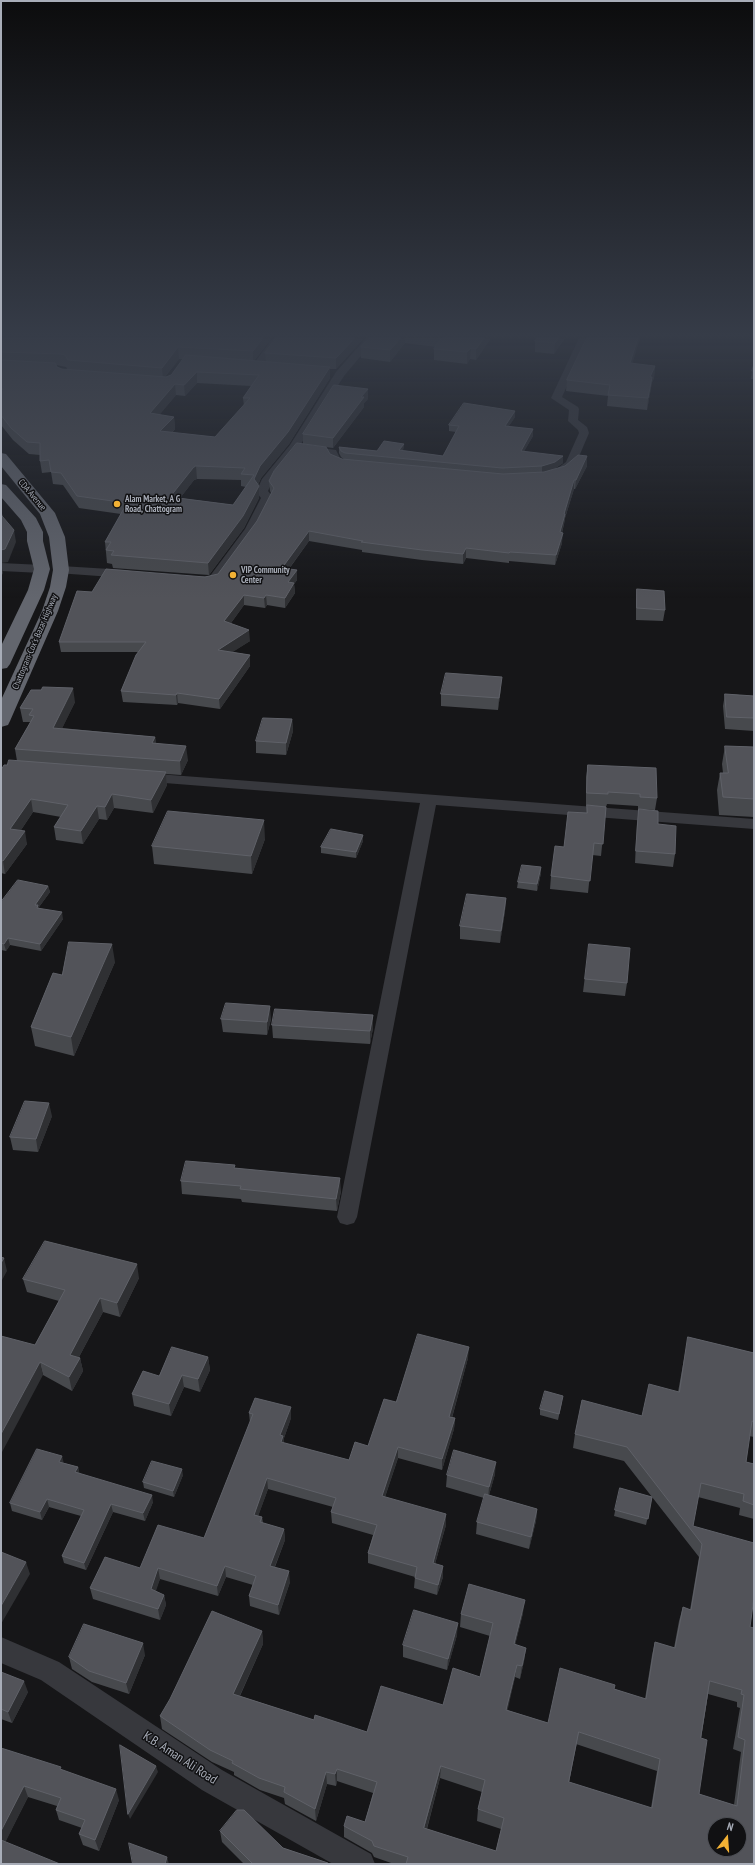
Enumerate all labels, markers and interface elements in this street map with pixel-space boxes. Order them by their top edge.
street label: CDA Avenue [16,477,48,513]
place label: Alam Market, A G Road, Chattogram [125,494,182,515]
marker: Alam Market, A G Road, Chattogram [112,499,122,509]
place label: VIP Community Center [241,565,290,586]
marker: VIP Community Center [228,570,238,580]
street label: Chattogram-Cox's Bazar Highway [10,593,60,691]
street label: K.B. Aman Ali Road [140,1728,220,1788]
north arrow [707,1817,747,1857]
text: N [725,1819,735,1834]

